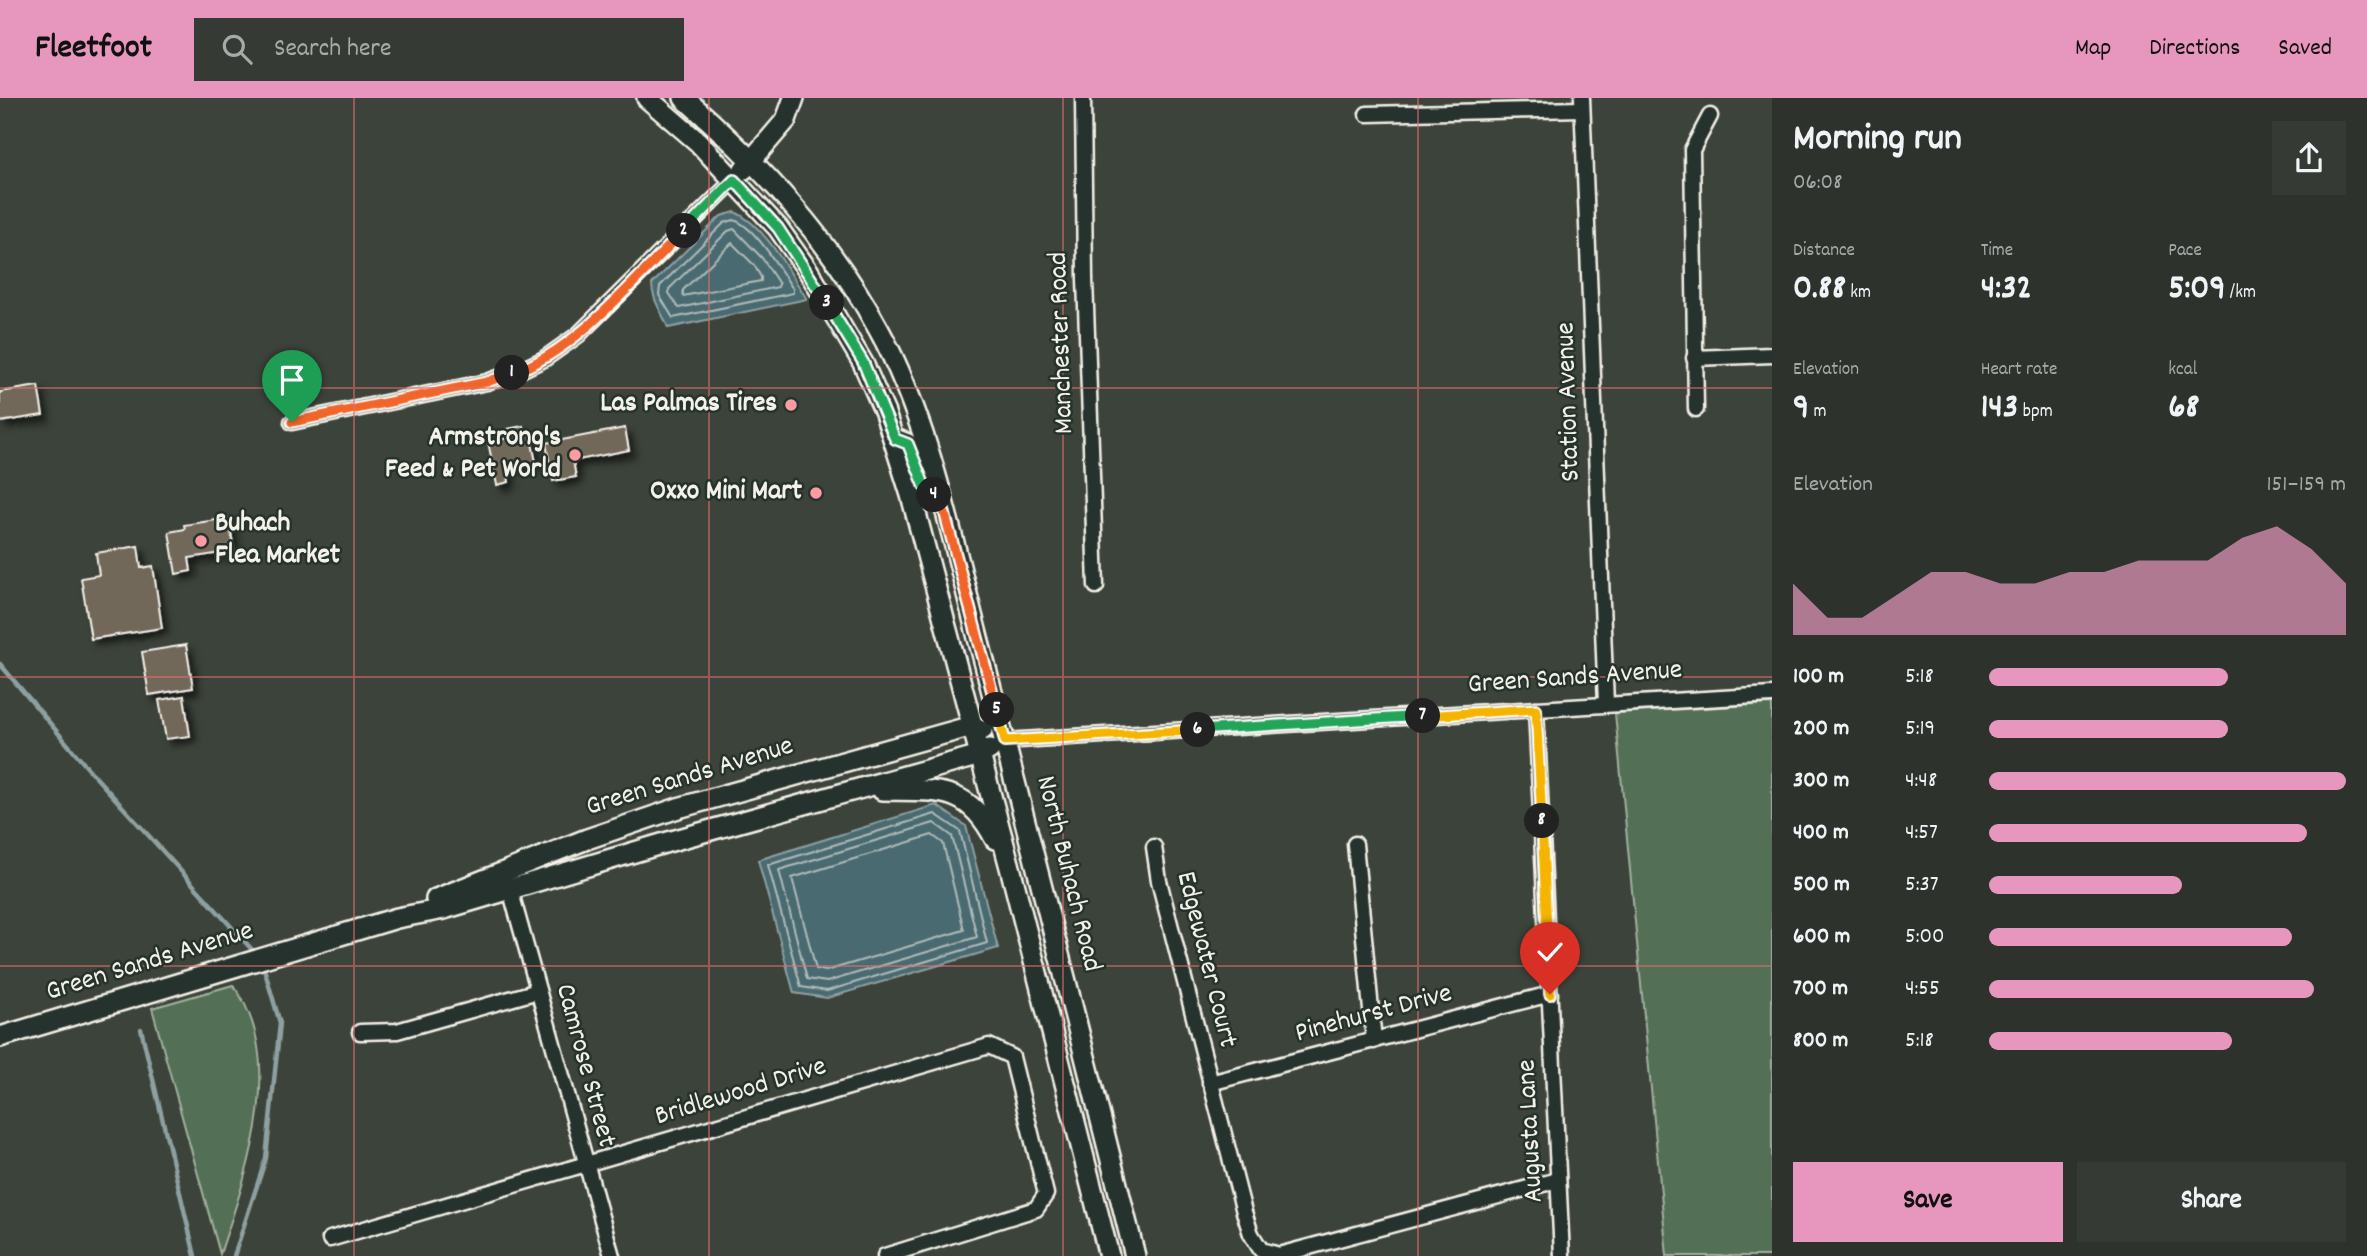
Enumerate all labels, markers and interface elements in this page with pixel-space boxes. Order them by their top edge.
search box [194,18,684,81]
text: Fleetfoot [35,26,152,73]
icon: search [218,30,256,68]
text: Search here [274,31,391,68]
text: Map [2075,32,2111,66]
text: Directions [2149,32,2240,66]
text: Saved [2278,32,2332,66]
text: Morning run [1793,113,1962,168]
button: share [2272,121,2346,195]
text: 06:08 [1793,167,1842,200]
pin: 2 [666,214,702,248]
text: 2 [679,217,688,244]
text: Distance [1793,238,1855,265]
text: Time [1981,238,2013,265]
text: Pace [2168,238,2202,265]
street label: Manchester Road [1040,251,1086,435]
text: 0.88 [1793,265,1846,315]
text: 4:32 [1981,265,2032,315]
text: 5:09 [2168,265,2225,315]
text: km [1846,280,1871,307]
text: /km [2225,280,2256,307]
pin: 3 [810,286,844,320]
text: 3 [822,289,831,316]
street label: Station Avenue [1547,322,1593,482]
pin [262,350,322,422]
pin: 1 [494,356,530,390]
text: Elevation [1793,357,1859,384]
text: Heart rate [1981,357,2057,384]
text: kcal [2168,357,2197,384]
text: 1 [509,359,514,386]
icon: arrive [273,361,311,399]
text: 9 [1793,384,1809,434]
text: 143 [1981,384,2018,434]
text: 68 [2168,384,2200,434]
place label: Las Palmas Tires [600,385,777,425]
marker: Las Palmas Tires [783,397,799,413]
text: m [1809,399,1826,426]
text: bpm [2018,399,2053,426]
place label: Armstrong's Feed & Pet World [385,419,561,491]
marker: Armstrong's Feed & Pet World [567,447,583,463]
text: Elevation [1793,469,1873,502]
text: 151–159 m [2267,469,2346,502]
place label: Oxxo Mini Mart [650,473,803,513]
pin: 4 [916,478,951,512]
text: 4 [930,481,937,508]
marker: Oxxo Mini Mart [808,485,824,501]
place label: Buhach Flea Market [215,505,341,577]
marker: Buhach Flea Market [193,533,209,549]
street label: Green Sands Avenue [1466,652,1684,706]
text: 100 m [1793,661,1844,694]
text: 5:18 [1905,661,1934,694]
pin: 5 [979,692,1014,728]
text: 5 [992,696,1001,723]
pin: 7 [1406,698,1440,734]
text: 7 [1419,702,1426,729]
pin: 6 [1180,712,1216,748]
text: 200 m [1793,713,1849,746]
text: 5:19 [1905,713,1935,746]
text: 6 [1193,716,1202,743]
street label: Green Sands Avenue [581,727,799,829]
text: 300 m [1793,765,1849,798]
text: 4:48 [1905,765,1937,798]
street label: North Buhach Road [1023,772,1111,976]
pin: 8 [1524,804,1560,838]
text: 8 [1538,807,1545,834]
text: 400 m [1793,817,1849,850]
text: 4:57 [1905,817,1938,850]
street label: Edgewater Court [1164,868,1246,1052]
text: 500 m [1793,869,1850,902]
text: 5:37 [1905,869,1939,902]
street label: Green Sands Avenue [41,912,259,1014]
text: 600 m [1793,921,1850,954]
text: 5:00 [1905,921,1945,954]
pin [1520,922,1580,994]
icon: check [1531,933,1569,971]
text: 700 m [1793,973,1848,1006]
text: 4:55 [1905,973,1940,1006]
street label: Pinehurst Drive [1291,975,1457,1055]
street label: Camrose Street [543,980,625,1152]
text: 800 m [1793,1025,1848,1058]
text: 5:18 [1905,1025,1934,1058]
street label: Bridlewood Drive [650,1048,832,1138]
street label: Augusta Lane [1508,1058,1556,1204]
button: Save [1793,1162,2063,1242]
button: Share [2077,1162,2346,1242]

